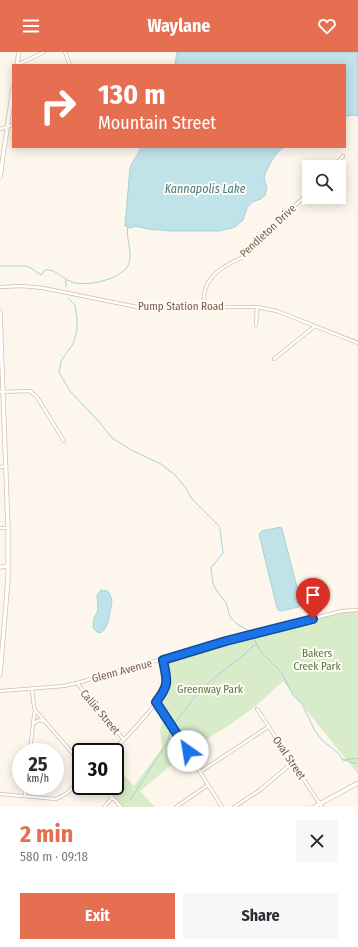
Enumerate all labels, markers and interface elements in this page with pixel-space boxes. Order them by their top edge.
icon: menu [20,15,42,37]
text: Waylane [148,15,210,37]
icon: heart [316,15,338,37]
text: 130 m [98,78,166,111]
icon: right [32,80,84,132]
text: Mountain Street [98,112,216,134]
map controls [302,160,346,204]
button: search [302,160,346,204]
water label: Kannapolis Lake [165,182,246,196]
street label: Pendleton Drive [237,202,299,260]
street label: Pump Station Road [138,300,224,313]
pin [296,578,330,619]
icon: arrive [302,584,324,606]
park label: Bakers Creek Park [293,647,341,673]
street label: Glenn Avenue [90,657,154,685]
park label: Greenway Park [177,683,244,696]
street label: Callie Street [78,687,123,737]
position arrow [167,730,209,772]
street label: Oval Street [270,734,308,782]
speed limit sign: 30 [72,743,124,795]
text: 25 [28,752,48,776]
text: km/h [27,773,49,785]
text: 2 min [20,820,73,848]
button: close [296,820,338,862]
text: 580 m · 09:18 [20,849,88,864]
button: Exit [20,893,175,939]
button: Share [183,893,338,939]

